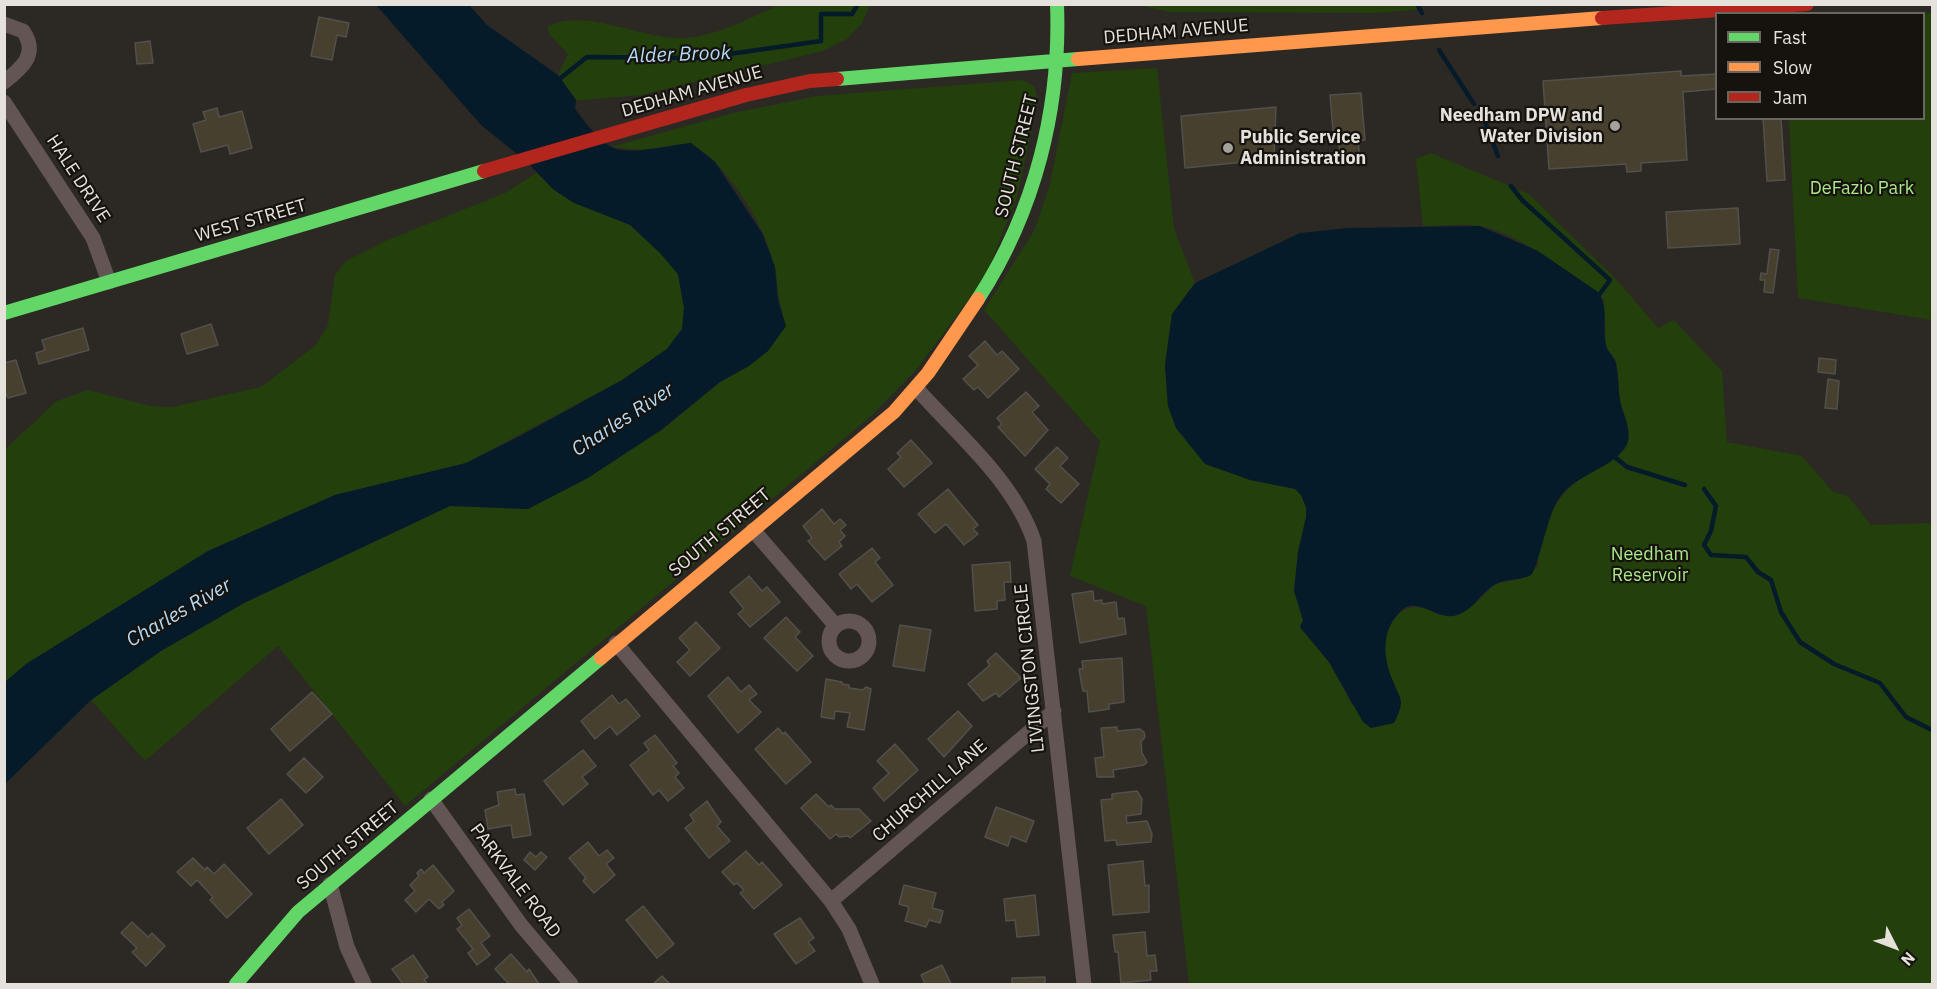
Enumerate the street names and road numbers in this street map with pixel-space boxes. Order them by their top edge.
street label: DEDHAM AVENUE [1103,15,1249,49]
street label: DEDHAM AVENUE [619,62,765,122]
street label: SOUTH STREET [991,92,1043,220]
street label: HALE DRIVE [42,131,114,227]
street label: WEST STREET [193,195,309,247]
street label: SOUTH STREET [665,484,775,582]
street label: LIVINGSTON CIRCLE [1010,582,1050,754]
street label: CHURCHILL LANE [868,735,992,847]
street label: SOUTH STREET [293,797,403,895]
street label: PARKVALE ROAD [465,820,565,942]

